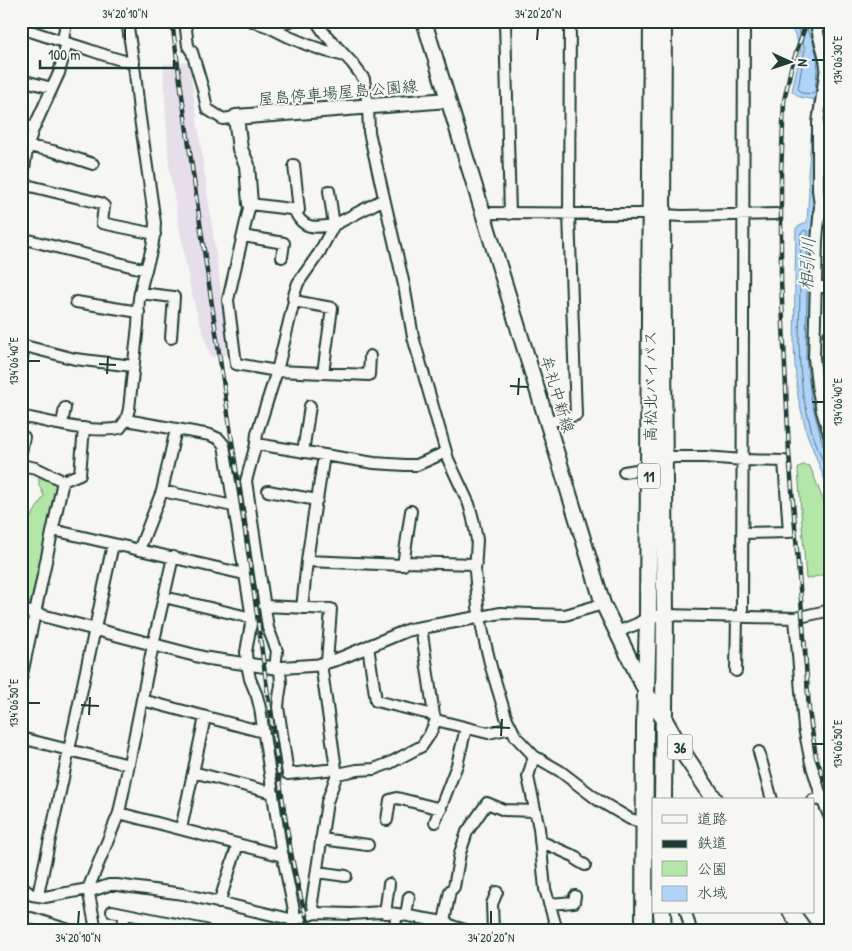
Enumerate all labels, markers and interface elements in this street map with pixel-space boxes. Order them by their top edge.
text: 34°20'10"N [102,5,148,22]
text: 34°20'20"N [515,5,561,22]
text: 134°06'30"E [829,35,846,84]
scale bar [40,38,174,70]
north arrow [764,38,814,88]
text: 100 m [48,44,81,65]
text: N [794,58,813,67]
street label: 屋島停車場屋島公園線 [257,74,419,110]
water label: 相引川 [793,236,821,292]
street label: 高松北バイパス [639,330,661,442]
text: 134°06'40"E [5,336,22,385]
street label: 牟礼中新線 [536,353,580,435]
text: 134°06'40"E [829,377,846,426]
road number: 11 [638,464,660,488]
text: 134°06'50"E [5,678,22,727]
text: 134°06'50"E [829,719,846,768]
road number: 36 [668,734,692,760]
legend [652,798,814,914]
text: 道路 [697,808,727,829]
text: 鉄道 [697,832,727,853]
text: 公園 [697,858,727,879]
text: 水域 [697,882,727,903]
text: 34°20'10"N [55,929,101,946]
text: 34°20'20"N [468,929,514,946]

